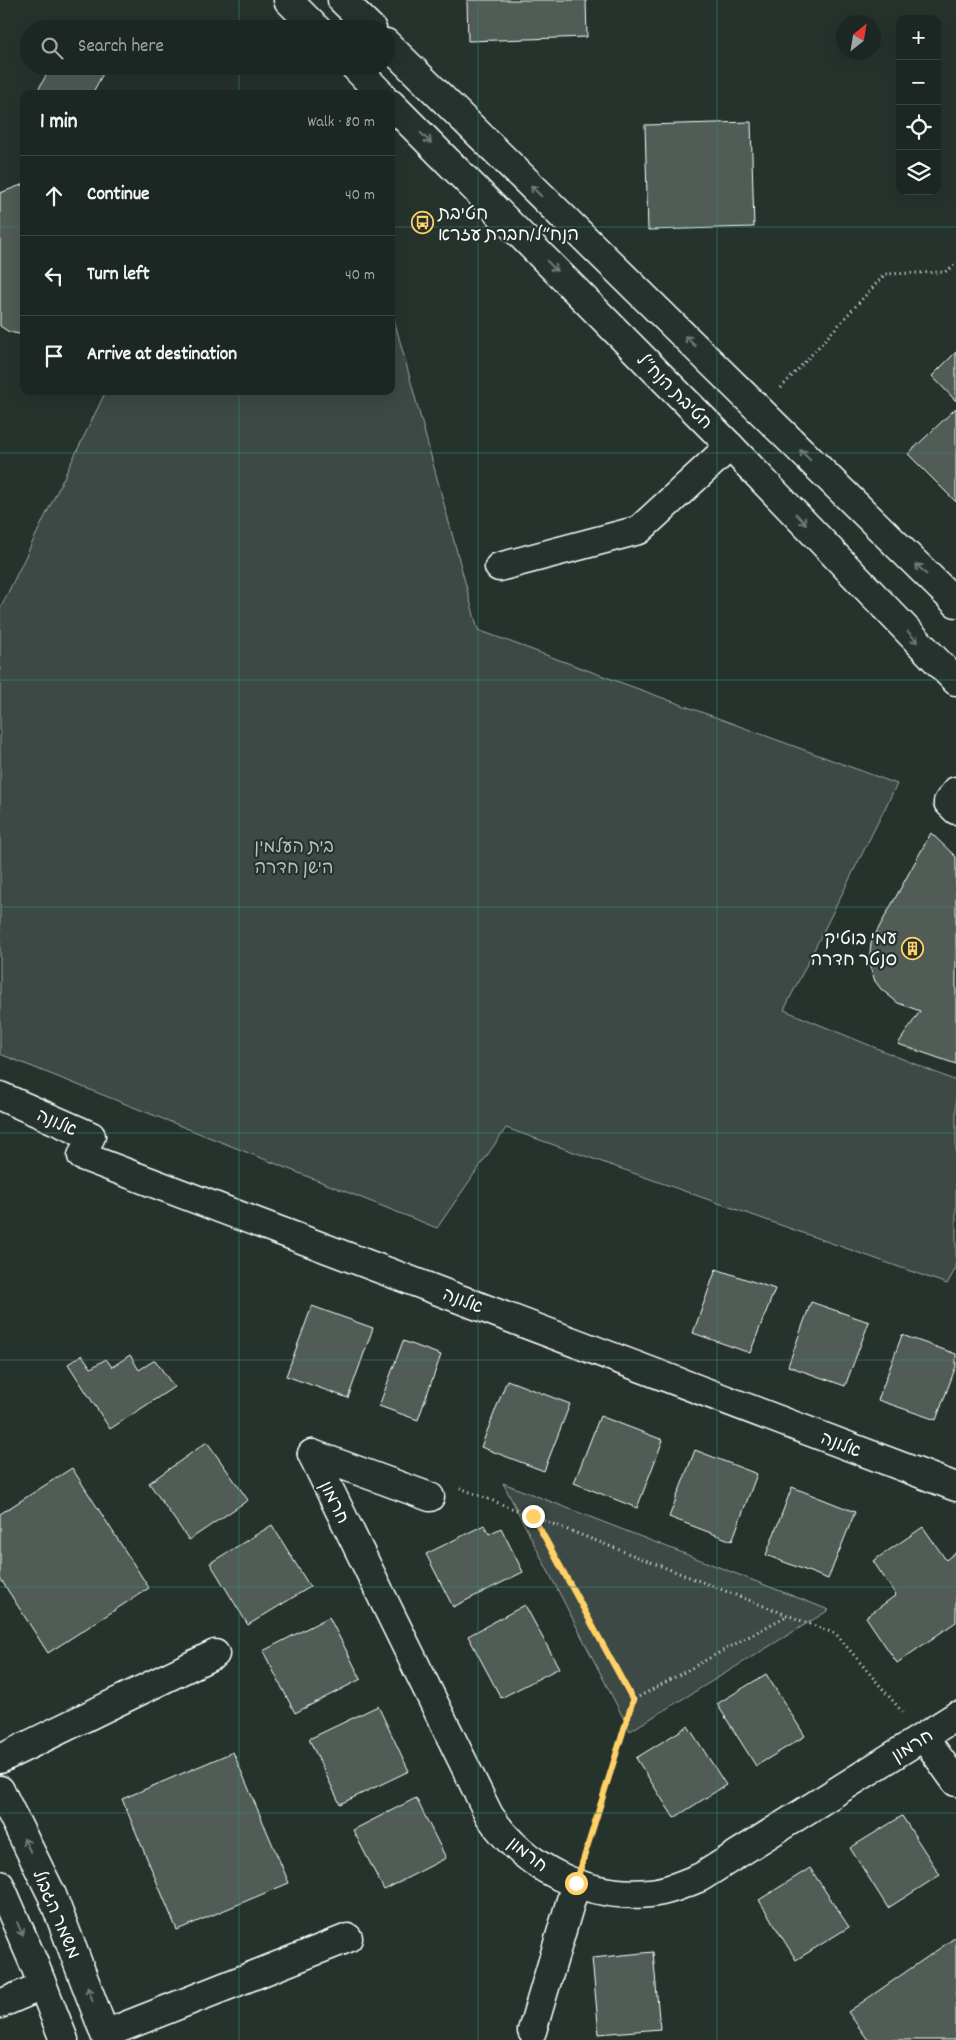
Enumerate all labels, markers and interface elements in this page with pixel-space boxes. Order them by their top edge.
north arrow [836,15,881,60]
map controls [896,15,941,195]
button: + [896,15,941,60]
search box [20,20,395,75]
icon: search [38,34,66,62]
text: Search here [78,34,164,61]
button: − [896,60,941,105]
button: locate [896,105,941,150]
text: 1 min [40,108,77,138]
text: Walk · 80 m [307,111,375,134]
one-way arrow [419,132,431,144]
button: layers [896,150,941,195]
icon: ahead [40,182,68,210]
text: Continue [87,182,149,209]
text: 40 m [345,184,375,207]
one-way arrow [530,184,542,197]
place label: חטיבת הנח״ל/חברת עזרא [437,203,579,249]
bus stop icon: חטיבת הנח״ל/חברת עזרא [410,211,434,235]
one-way arrow [546,260,558,273]
icon: left [40,262,68,290]
text: Turn left [87,262,150,289]
text: 40 m [345,264,375,287]
one-way arrow [683,335,696,347]
icon: arrive [40,342,68,370]
text: Arrive at destination [87,342,237,369]
street label: חטיבת הנח״ל [630,349,717,436]
one-way arrow [799,449,812,461]
one-way arrow [795,513,807,526]
one-way arrow [915,563,927,575]
one-way arrow [907,630,919,643]
park label: בית העלמין הישן חדרה [254,836,334,882]
place label: עמי בוטיק סנטר חדרה [810,928,897,974]
building icon: עמי בוטיק סנטר חדרה [901,936,925,960]
street label: אלונה [32,1104,80,1144]
street label: אלונה [438,1283,486,1322]
street label: אלונה [816,1427,864,1466]
street label: חרמון [312,1477,354,1529]
route end [522,1505,545,1528]
street label: חרמון [888,1725,939,1770]
street label: חרמון [501,1832,552,1880]
one-way arrow [22,1838,31,1853]
street label: משמר הגבול [25,1867,85,1963]
route start [565,1872,588,1895]
one-way arrow [16,1921,25,1936]
one-way arrow [85,1987,94,2002]

